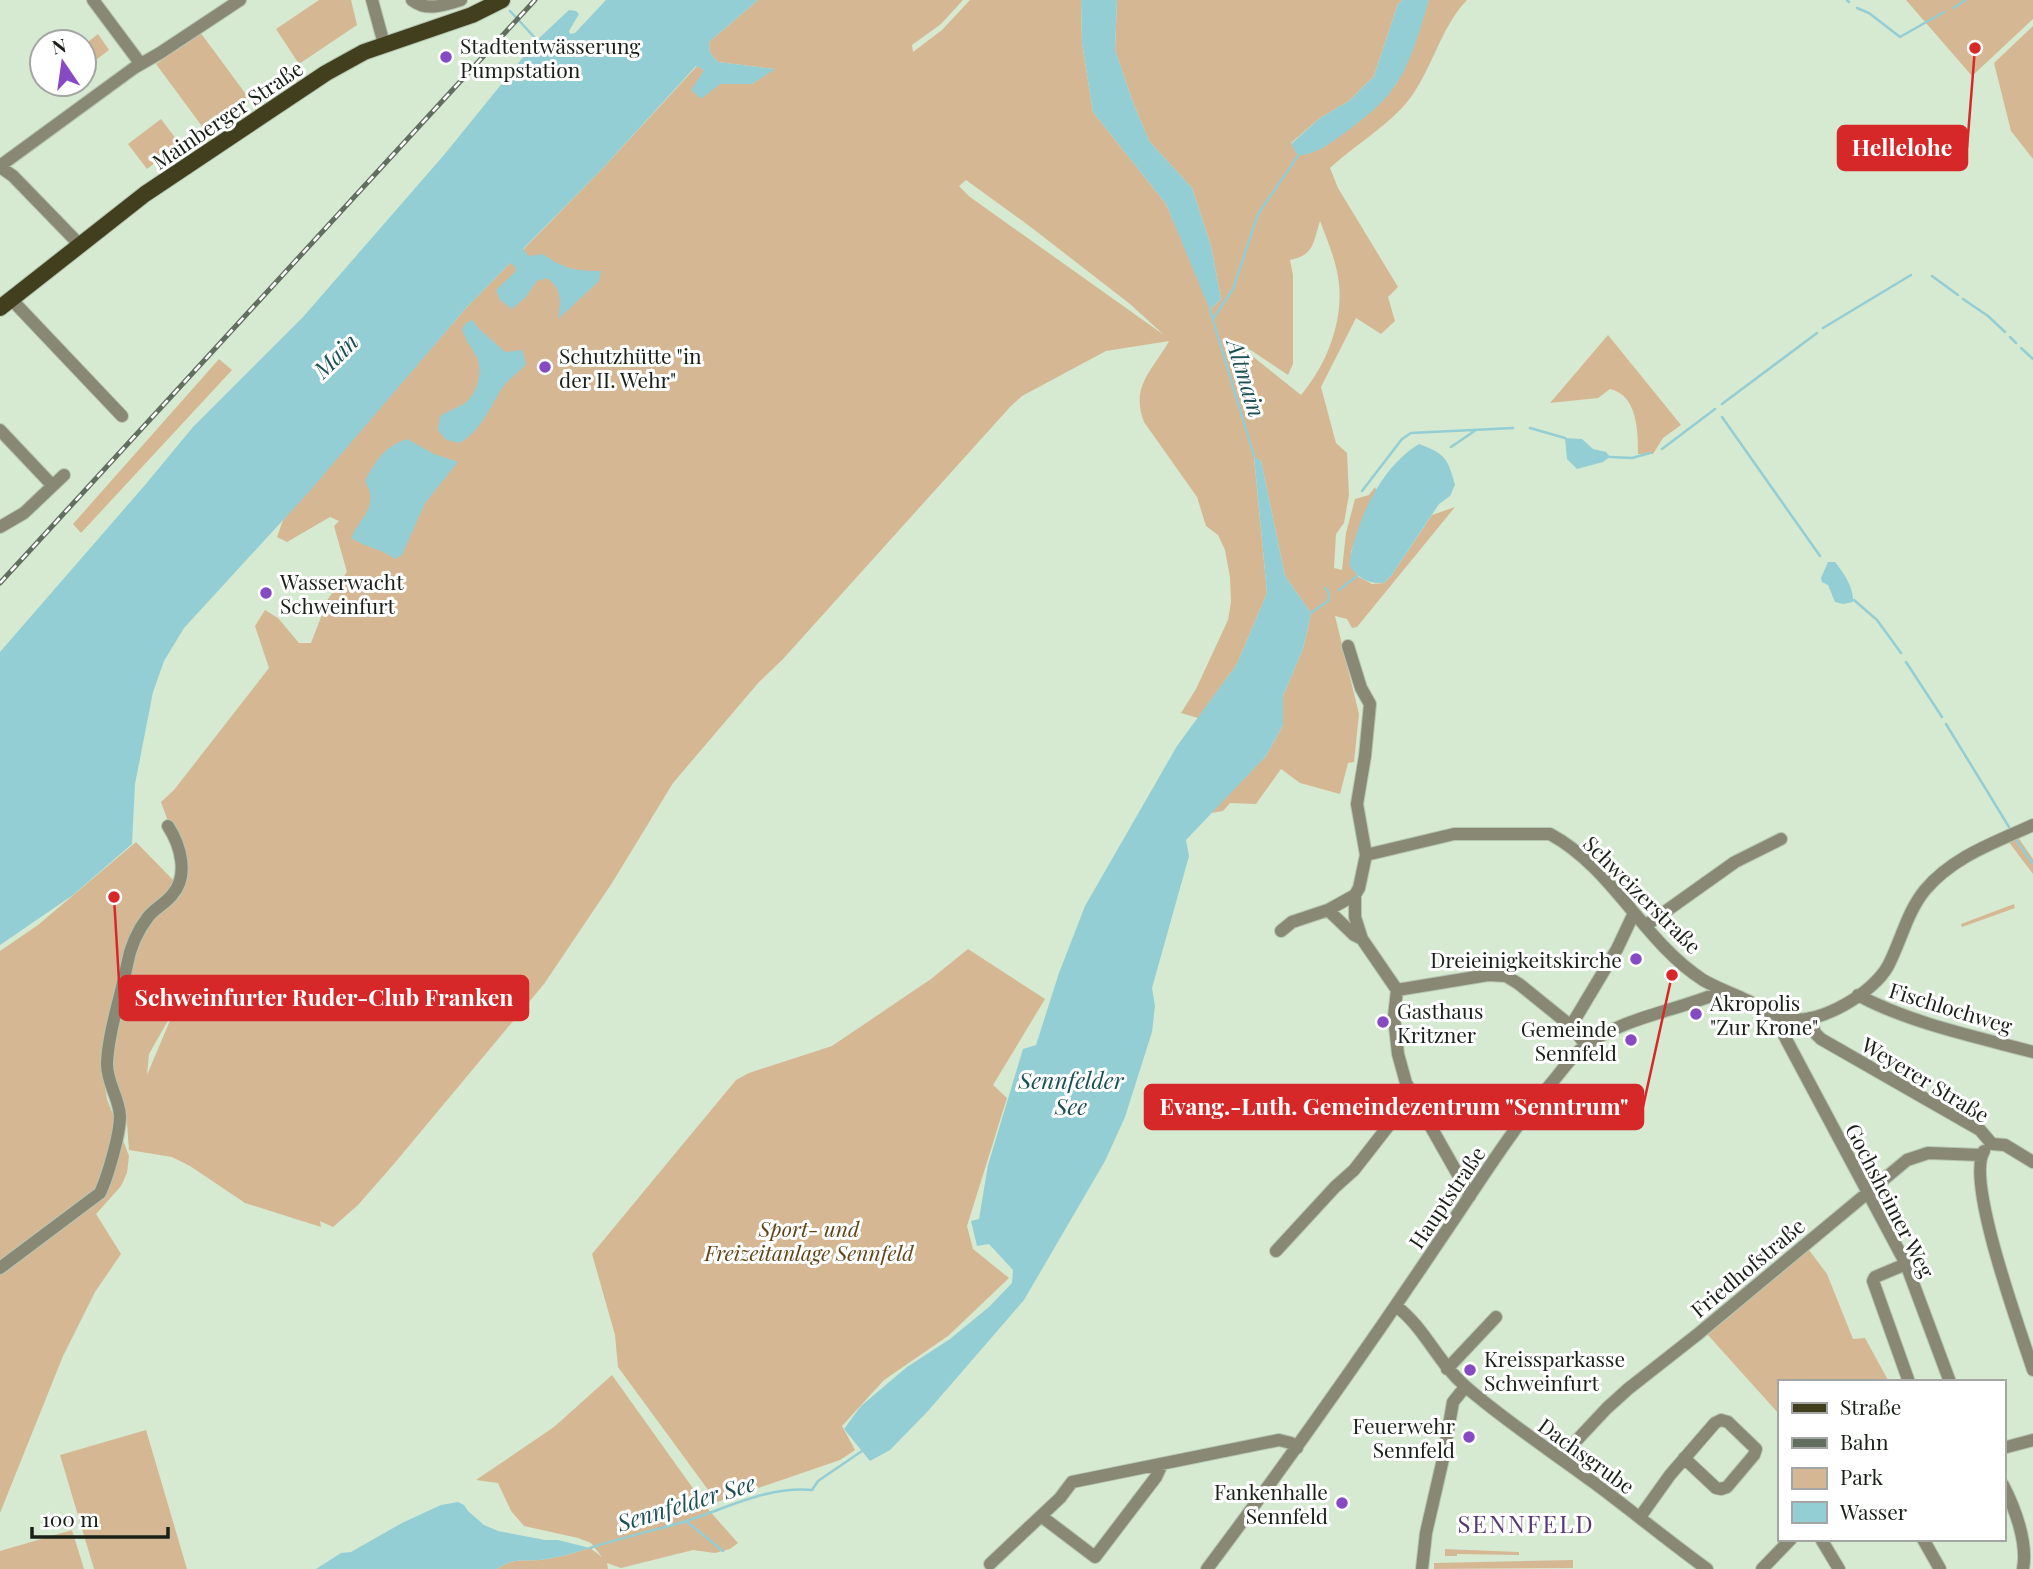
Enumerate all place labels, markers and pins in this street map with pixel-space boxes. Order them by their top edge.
place label: Stadtentwässerung Pumpstation [460,31,640,83]
marker: Stadtentwässerung Pumpstation [438,49,454,65]
callout: Hellelohe [1838,126,1967,170]
place label: Schutzhütte "in der II. Wehr" [559,341,702,393]
marker: Schutzhütte "in der II. Wehr" [537,359,553,375]
place label: Wasserwacht Schweinfurt [279,567,404,619]
marker: Wasserwacht Schweinfurt [258,585,274,601]
place label: Dreieinigkeitskirche [1430,945,1622,973]
marker: Dreieinigkeitskirche [1628,951,1644,967]
callout: Schweinfurter Ruder-Club Franken [120,976,528,1020]
place label: Akropolis "Zur Krone" [1709,988,1818,1040]
place label: Gasthaus Kritzner [1397,996,1483,1048]
marker: Akropolis "Zur Krone" [1688,1006,1704,1022]
marker: Gasthaus Kritzner [1375,1014,1391,1030]
place label: Gemeinde Sennfeld [1521,1014,1617,1066]
marker: Gemeinde Sennfeld [1623,1032,1639,1048]
callout: Evang.-Luth. Gemeindezentrum "Senntrum" [1145,1085,1643,1129]
place label: Kreissparkasse Schweinfurt [1484,1344,1625,1396]
marker: Kreissparkasse Schweinfurt [1462,1362,1478,1378]
place label: Feuerwehr Sennfeld [1352,1411,1456,1463]
marker: Feuerwehr Sennfeld [1461,1429,1477,1445]
place label: Fankenhalle Sennfeld [1214,1477,1328,1529]
marker: Fankenhalle Sennfeld [1334,1495,1350,1511]

